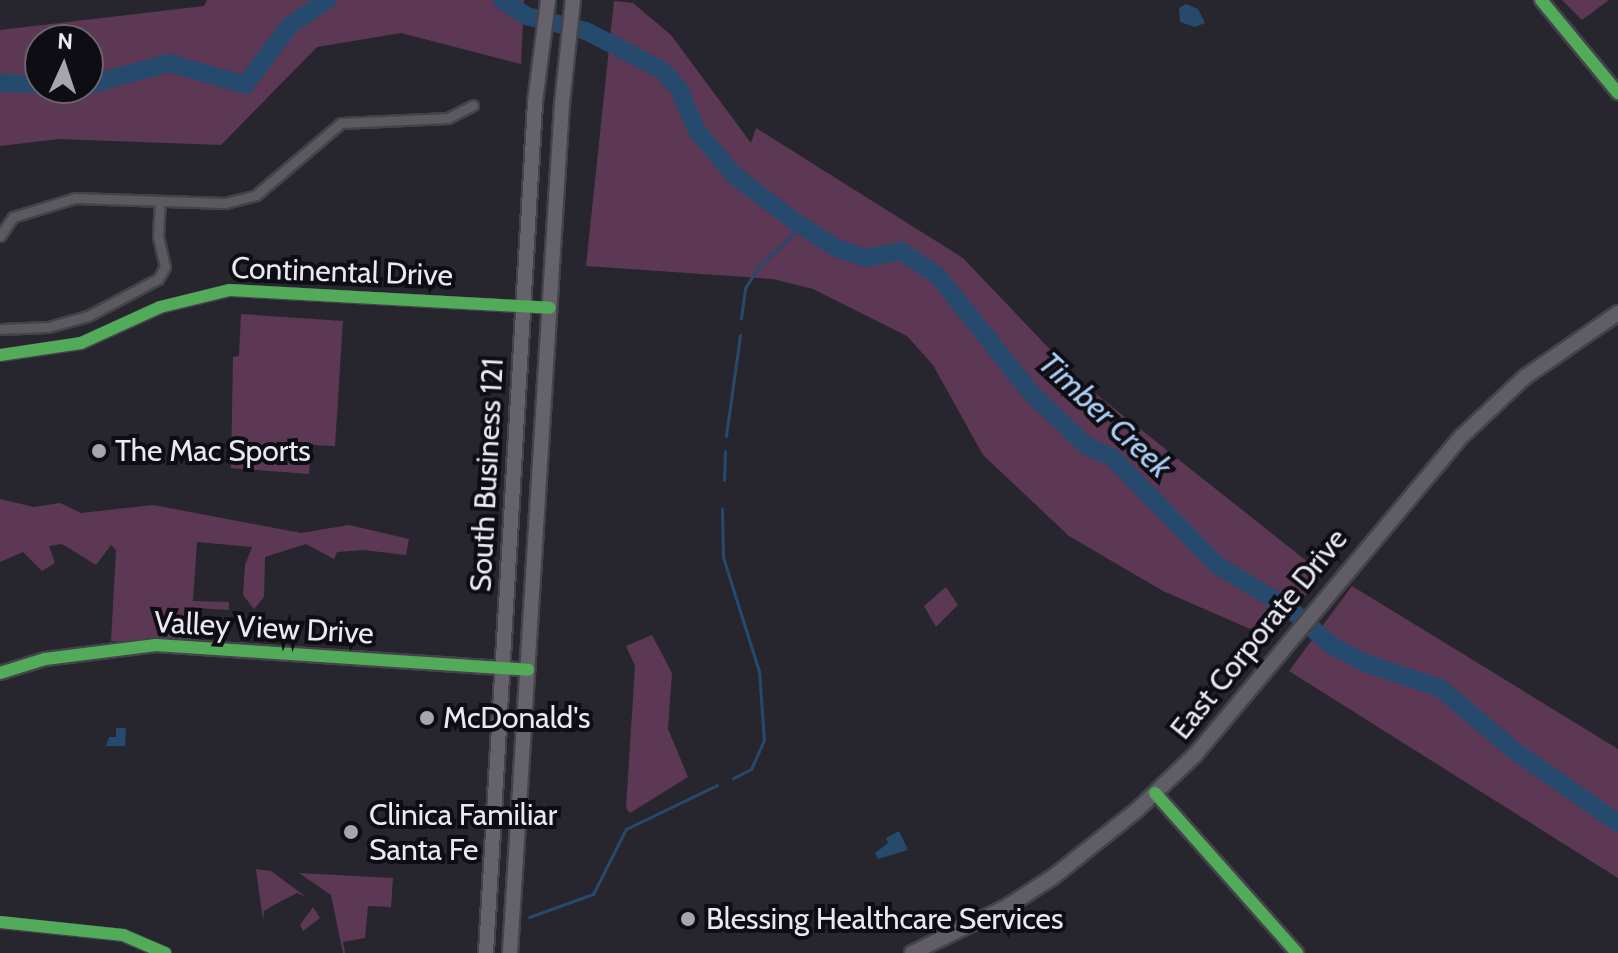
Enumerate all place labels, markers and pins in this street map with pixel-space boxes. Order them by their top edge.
place label: The Mac Sports [115,433,311,469]
marker: The Mac Sports [90,442,108,460]
place label: McDonald's [443,700,590,736]
marker: McDonald's [418,709,436,727]
place label: Clinica Familiar Santa Fe [369,797,557,868]
marker: Clinica Familiar Santa Fe [340,821,362,843]
place label: Blessing Healthcare Services [706,901,1063,937]
marker: Blessing Healthcare Services [677,908,699,930]

